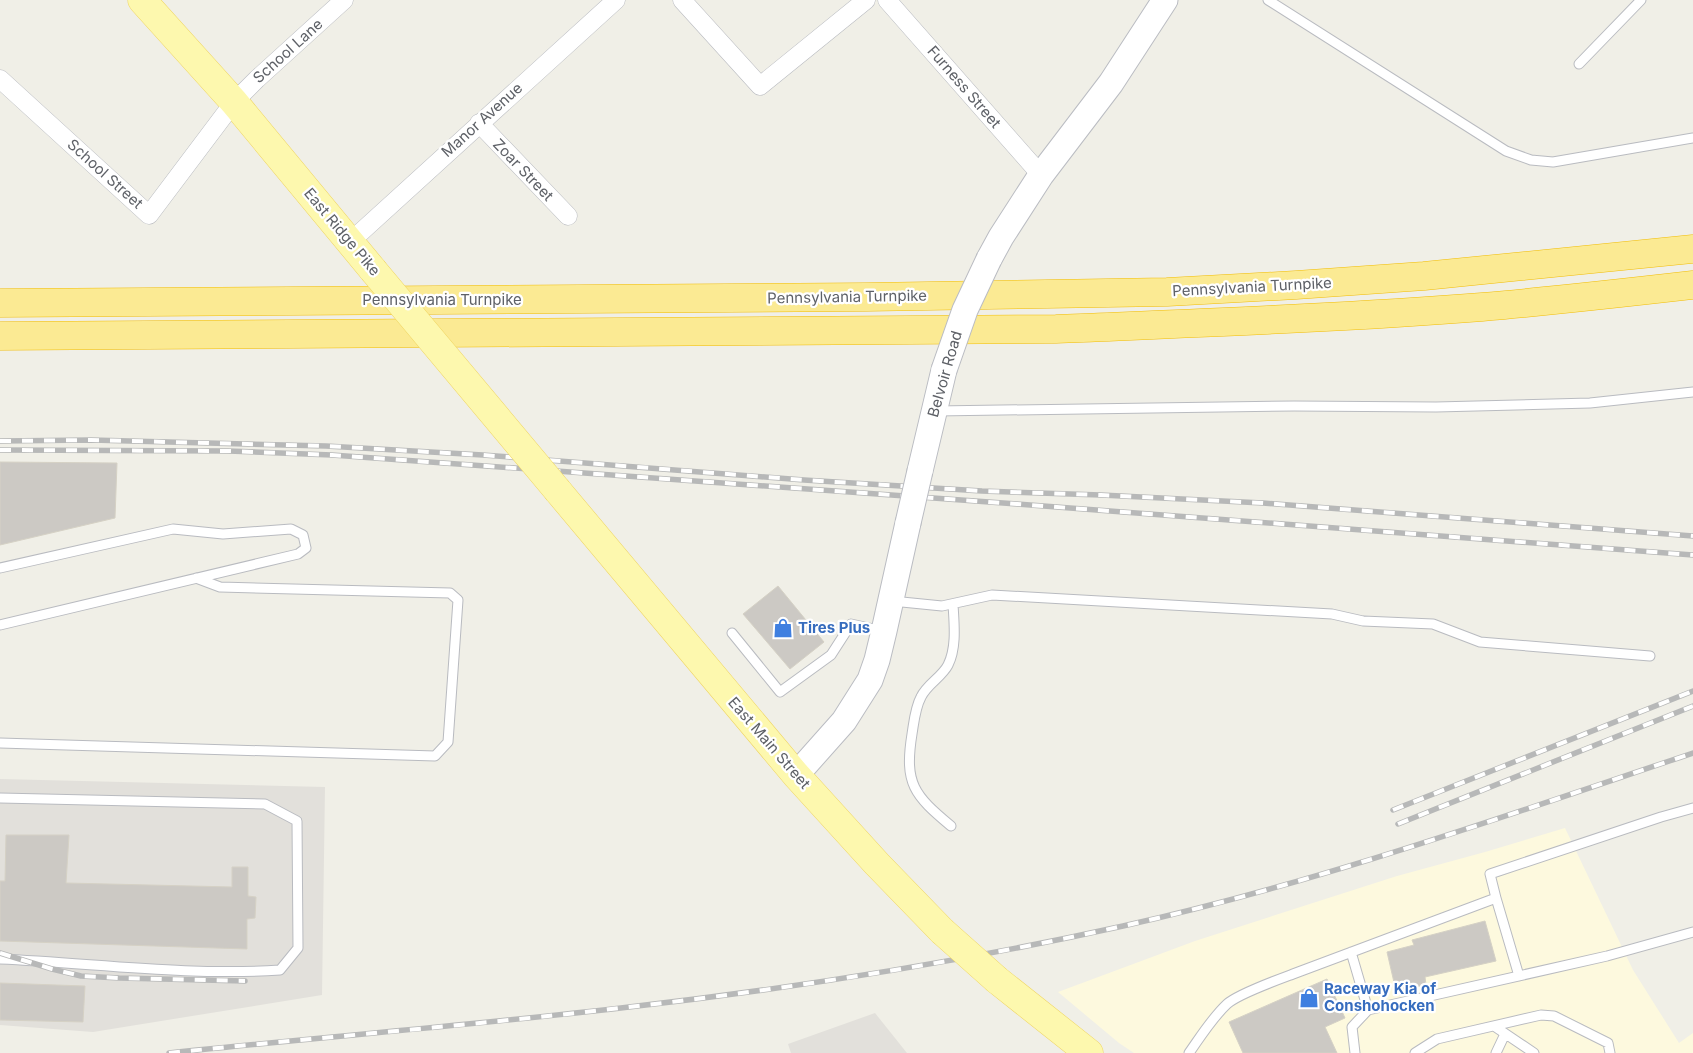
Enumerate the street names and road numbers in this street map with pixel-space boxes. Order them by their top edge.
street label: School Lane [249,14,327,87]
street label: Furness Street [923,42,1005,132]
street label: Manor Avenue [437,78,526,161]
street label: School Street [64,135,147,213]
street label: Zoar Street [489,135,558,205]
street label: East Ridge Pike [300,184,385,280]
street label: Pennsylvania Turnpike [1172,273,1332,300]
street label: Pennsylvania Turnpike [767,286,927,307]
street label: Pennsylvania Turnpike [362,290,522,309]
street label: Belvoir Road [923,328,966,419]
street label: East Main Street [724,693,814,793]

